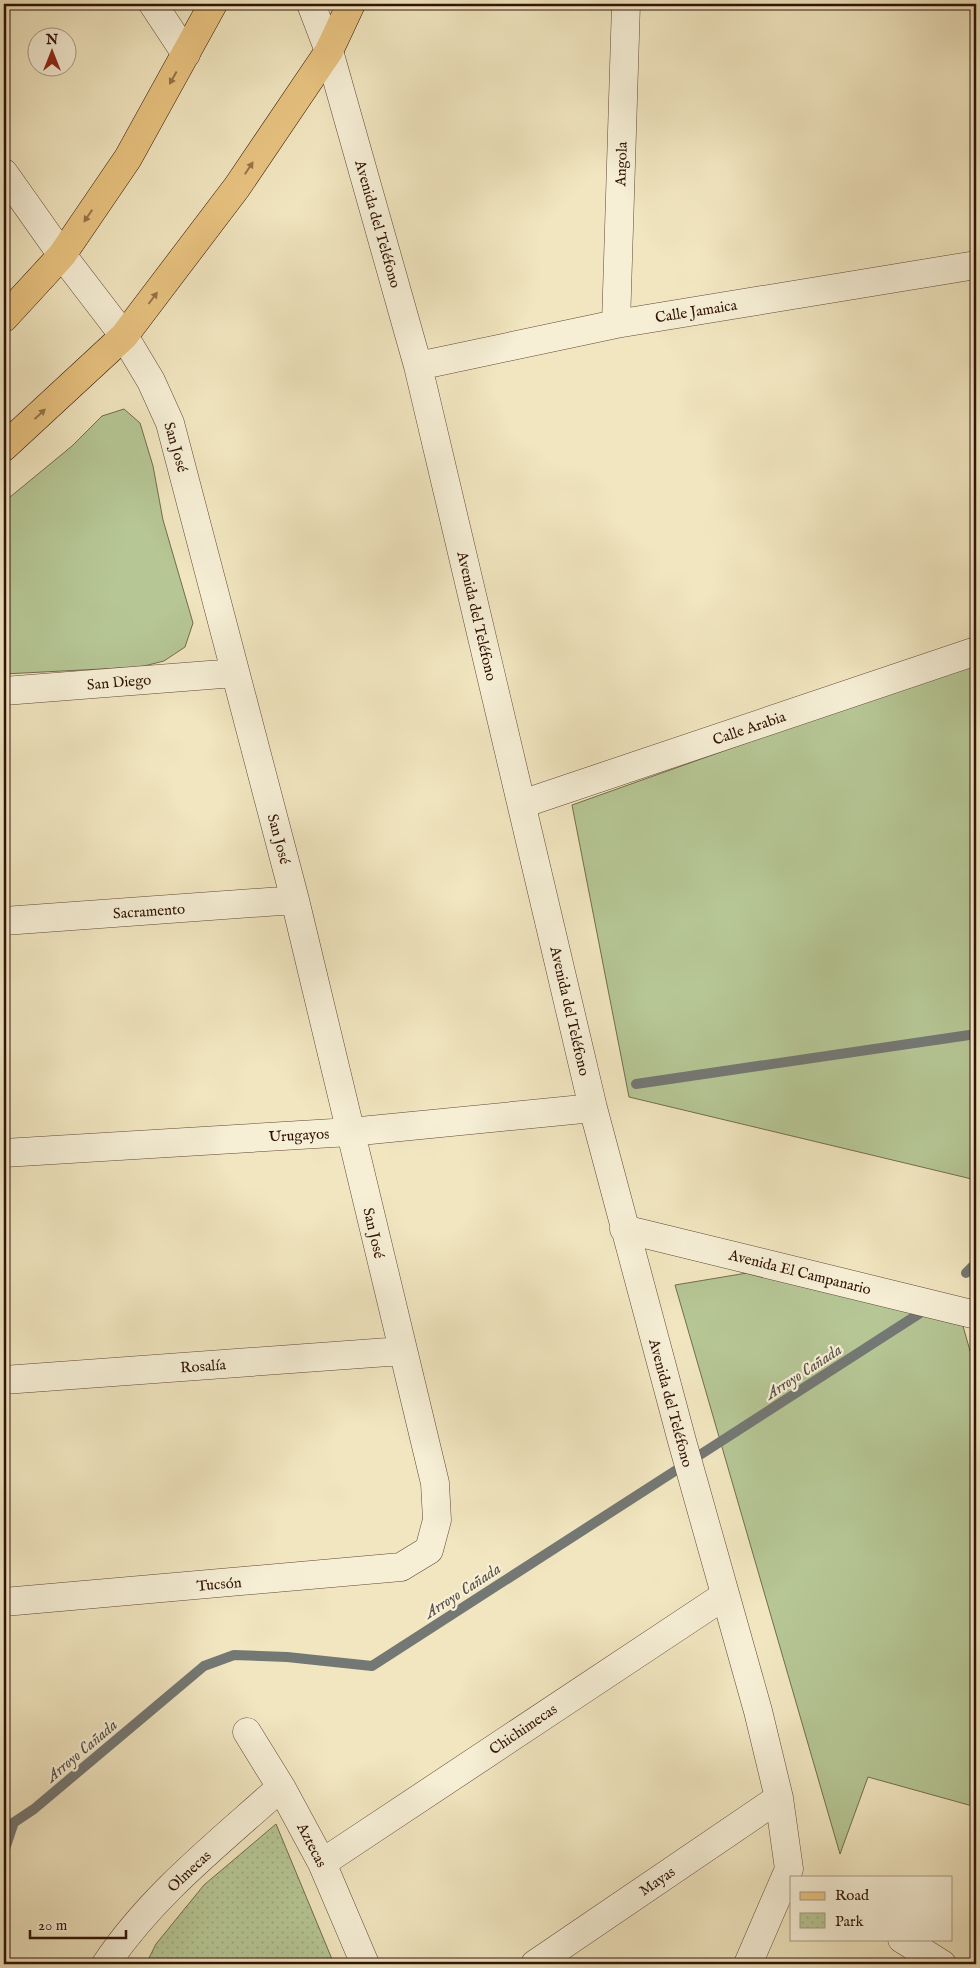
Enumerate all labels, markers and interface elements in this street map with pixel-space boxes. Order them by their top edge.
north arrow [28,28,78,78]
text: N [45,31,58,49]
one-way arrow [169,70,177,85]
street label: Angola [611,141,632,188]
street label: Avenida del Teléfono [350,157,405,290]
one-way arrow [244,161,254,175]
one-way arrow [84,209,93,223]
one-way arrow [147,292,158,305]
street label: Calle Jamaica [654,296,739,327]
one-way arrow [33,408,45,420]
street label: San José [159,420,192,475]
street label: Avenida del Teléfono [452,549,501,683]
street label: San Diego [86,670,152,695]
street label: Calle Arabia [710,707,789,750]
street label: San José [263,812,294,867]
street label: Sacramento [112,900,186,923]
street label: Avenida del Teléfono [545,944,594,1078]
street label: Urugayos [268,1124,330,1147]
street label: San José [358,1206,389,1260]
street label: Avenida El Campanario [726,1245,873,1299]
street label: Avenida del Teléfono [644,1336,697,1469]
water label: Arroyo Cañada [760,1341,846,1406]
street label: Rosalía [180,1355,227,1378]
water label: Arroyo Cañada [419,1560,505,1625]
street label: Tucsón [196,1573,242,1596]
street label: Chichimecas [486,1700,561,1759]
water label: Arroyo Cañada [41,1716,122,1789]
street label: Aztecas [292,1819,331,1871]
street label: Olmecas [163,1846,215,1896]
street label: Mayas [636,1863,679,1900]
legend [790,1876,952,1940]
text: Road [835,1886,870,1905]
scale bar [30,1908,126,1940]
text: Park [835,1912,865,1931]
text: 20 m [38,1916,68,1935]

